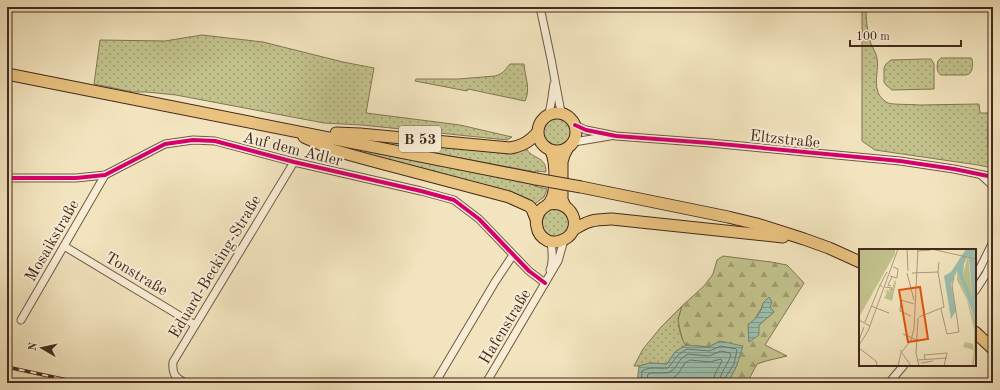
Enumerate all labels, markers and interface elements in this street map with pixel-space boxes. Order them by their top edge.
scale bar [850,22,961,48]
text: 100 m [856,31,890,43]
road number: B 53 [399,126,441,152]
street label: Eltzstraße [749,128,821,152]
street label: Auf dem Adler [241,130,344,170]
street label: Eduard-Becking-Straße [167,193,265,341]
street label: Mosaikstraße [23,197,83,285]
inset map [859,249,976,366]
street label: Tonstraße [102,250,170,300]
street label: Hafenstraße [477,287,534,367]
north arrow [22,328,62,368]
text: N [28,341,40,352]

